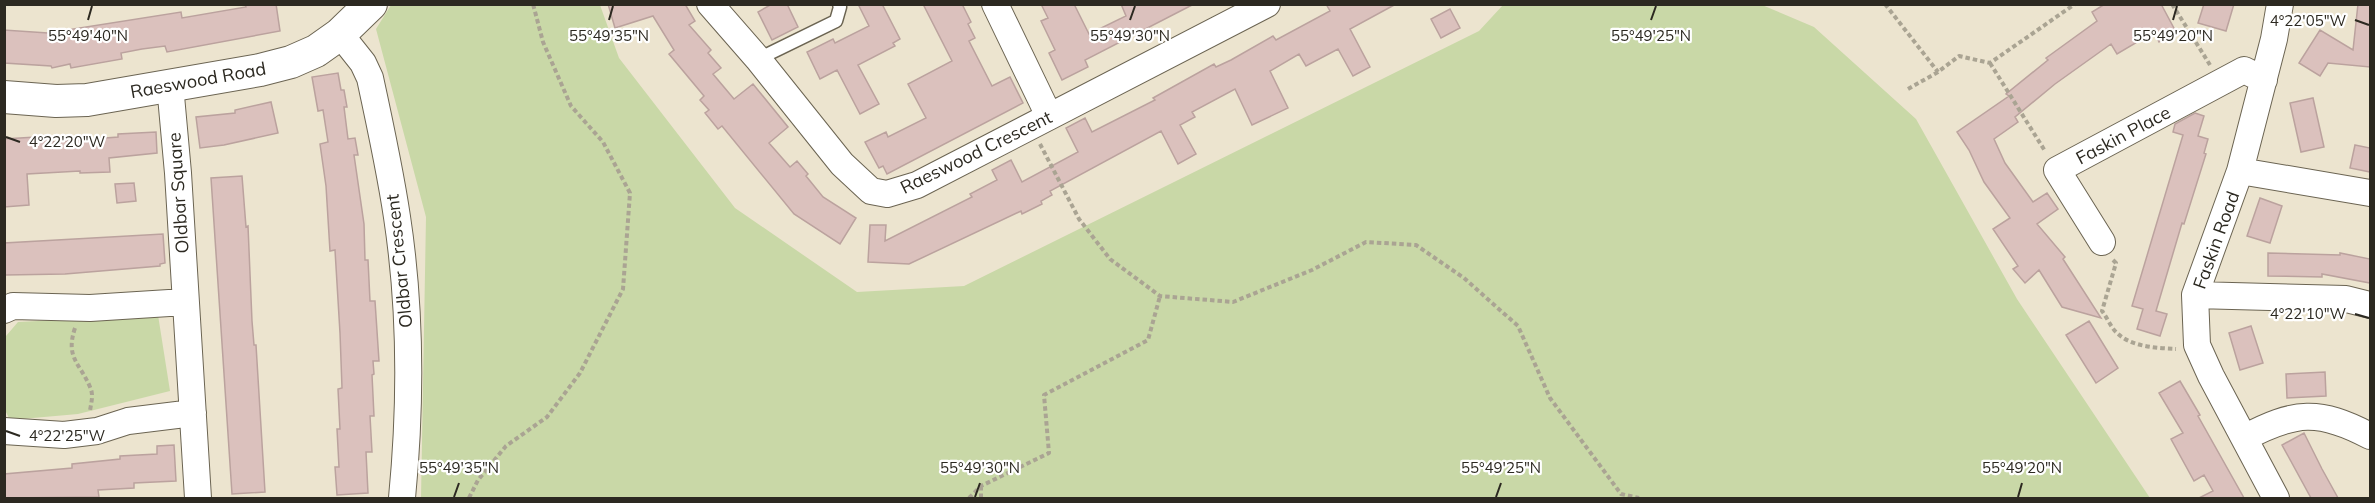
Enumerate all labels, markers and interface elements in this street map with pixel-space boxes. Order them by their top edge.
text: 4°22'05"W [2270,11,2347,30]
text: 55°49'40"N [48,26,128,45]
text: 55°49'35"N [569,26,649,45]
text: 55°49'30"N [1090,26,1170,45]
text: 55°49'25"N [1611,26,1691,45]
text: 55°49'20"N [2133,26,2213,45]
street label: Raeswood Road [128,57,268,103]
street label: Faskin Place [2072,101,2174,169]
street label: Raeswood Crescent [896,105,1056,199]
text: 4°22'20"W [29,132,106,151]
street label: Oldbar Square [162,132,194,254]
street label: Faskin Road [2188,188,2244,292]
street label: Oldbar Crescent [381,193,417,329]
text: 4°22'10"W [2270,304,2347,323]
text: 4°22'25"W [29,426,106,445]
text: 55°49'35"N [419,458,499,477]
text: 55°49'30"N [940,458,1020,477]
text: 55°49'25"N [1461,458,1541,477]
text: 55°49'20"N [1982,458,2062,477]

